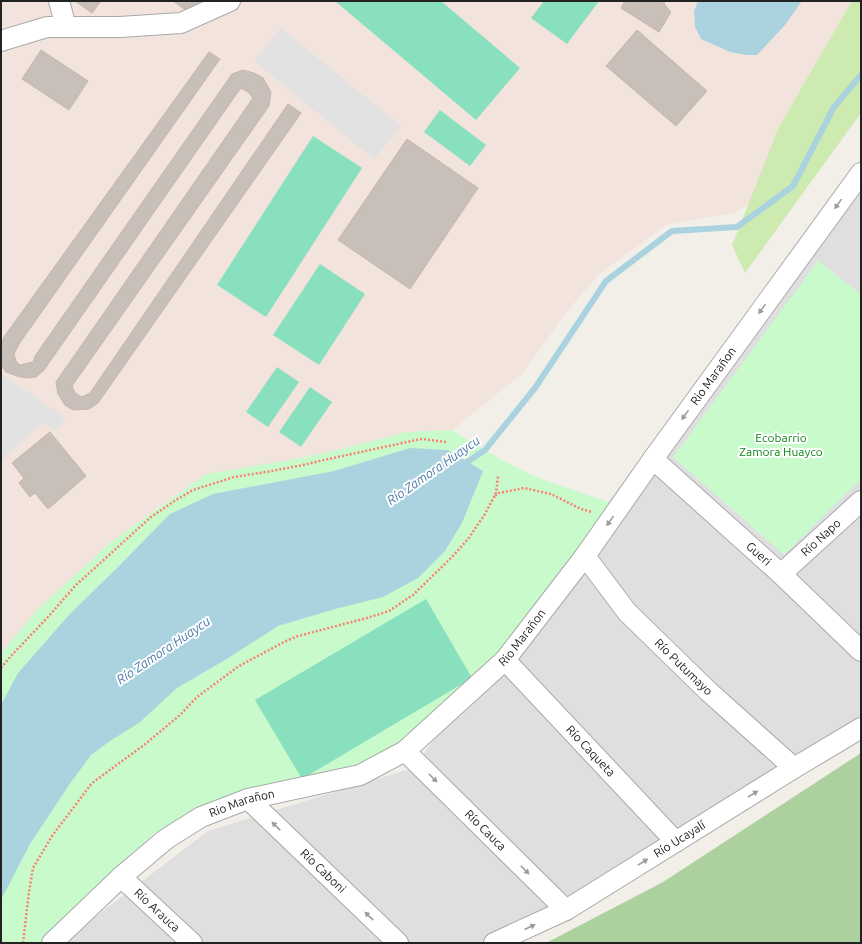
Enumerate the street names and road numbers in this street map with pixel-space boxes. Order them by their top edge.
street label: Rio Marañon [688,344,738,407]
street label: Río Napo [798,516,843,559]
street label: Gueri [744,539,774,568]
street label: Rio Marañon [496,606,548,668]
street label: Río Putumayo [652,636,715,698]
street label: Río Caqueta [564,723,618,779]
street label: Rio Marañon [207,786,276,819]
street label: Río Cauca [463,807,509,853]
street label: Río Ucayalí [651,817,708,860]
street label: Río Caboni [298,846,349,895]
street label: Río Arauca [132,886,183,934]

